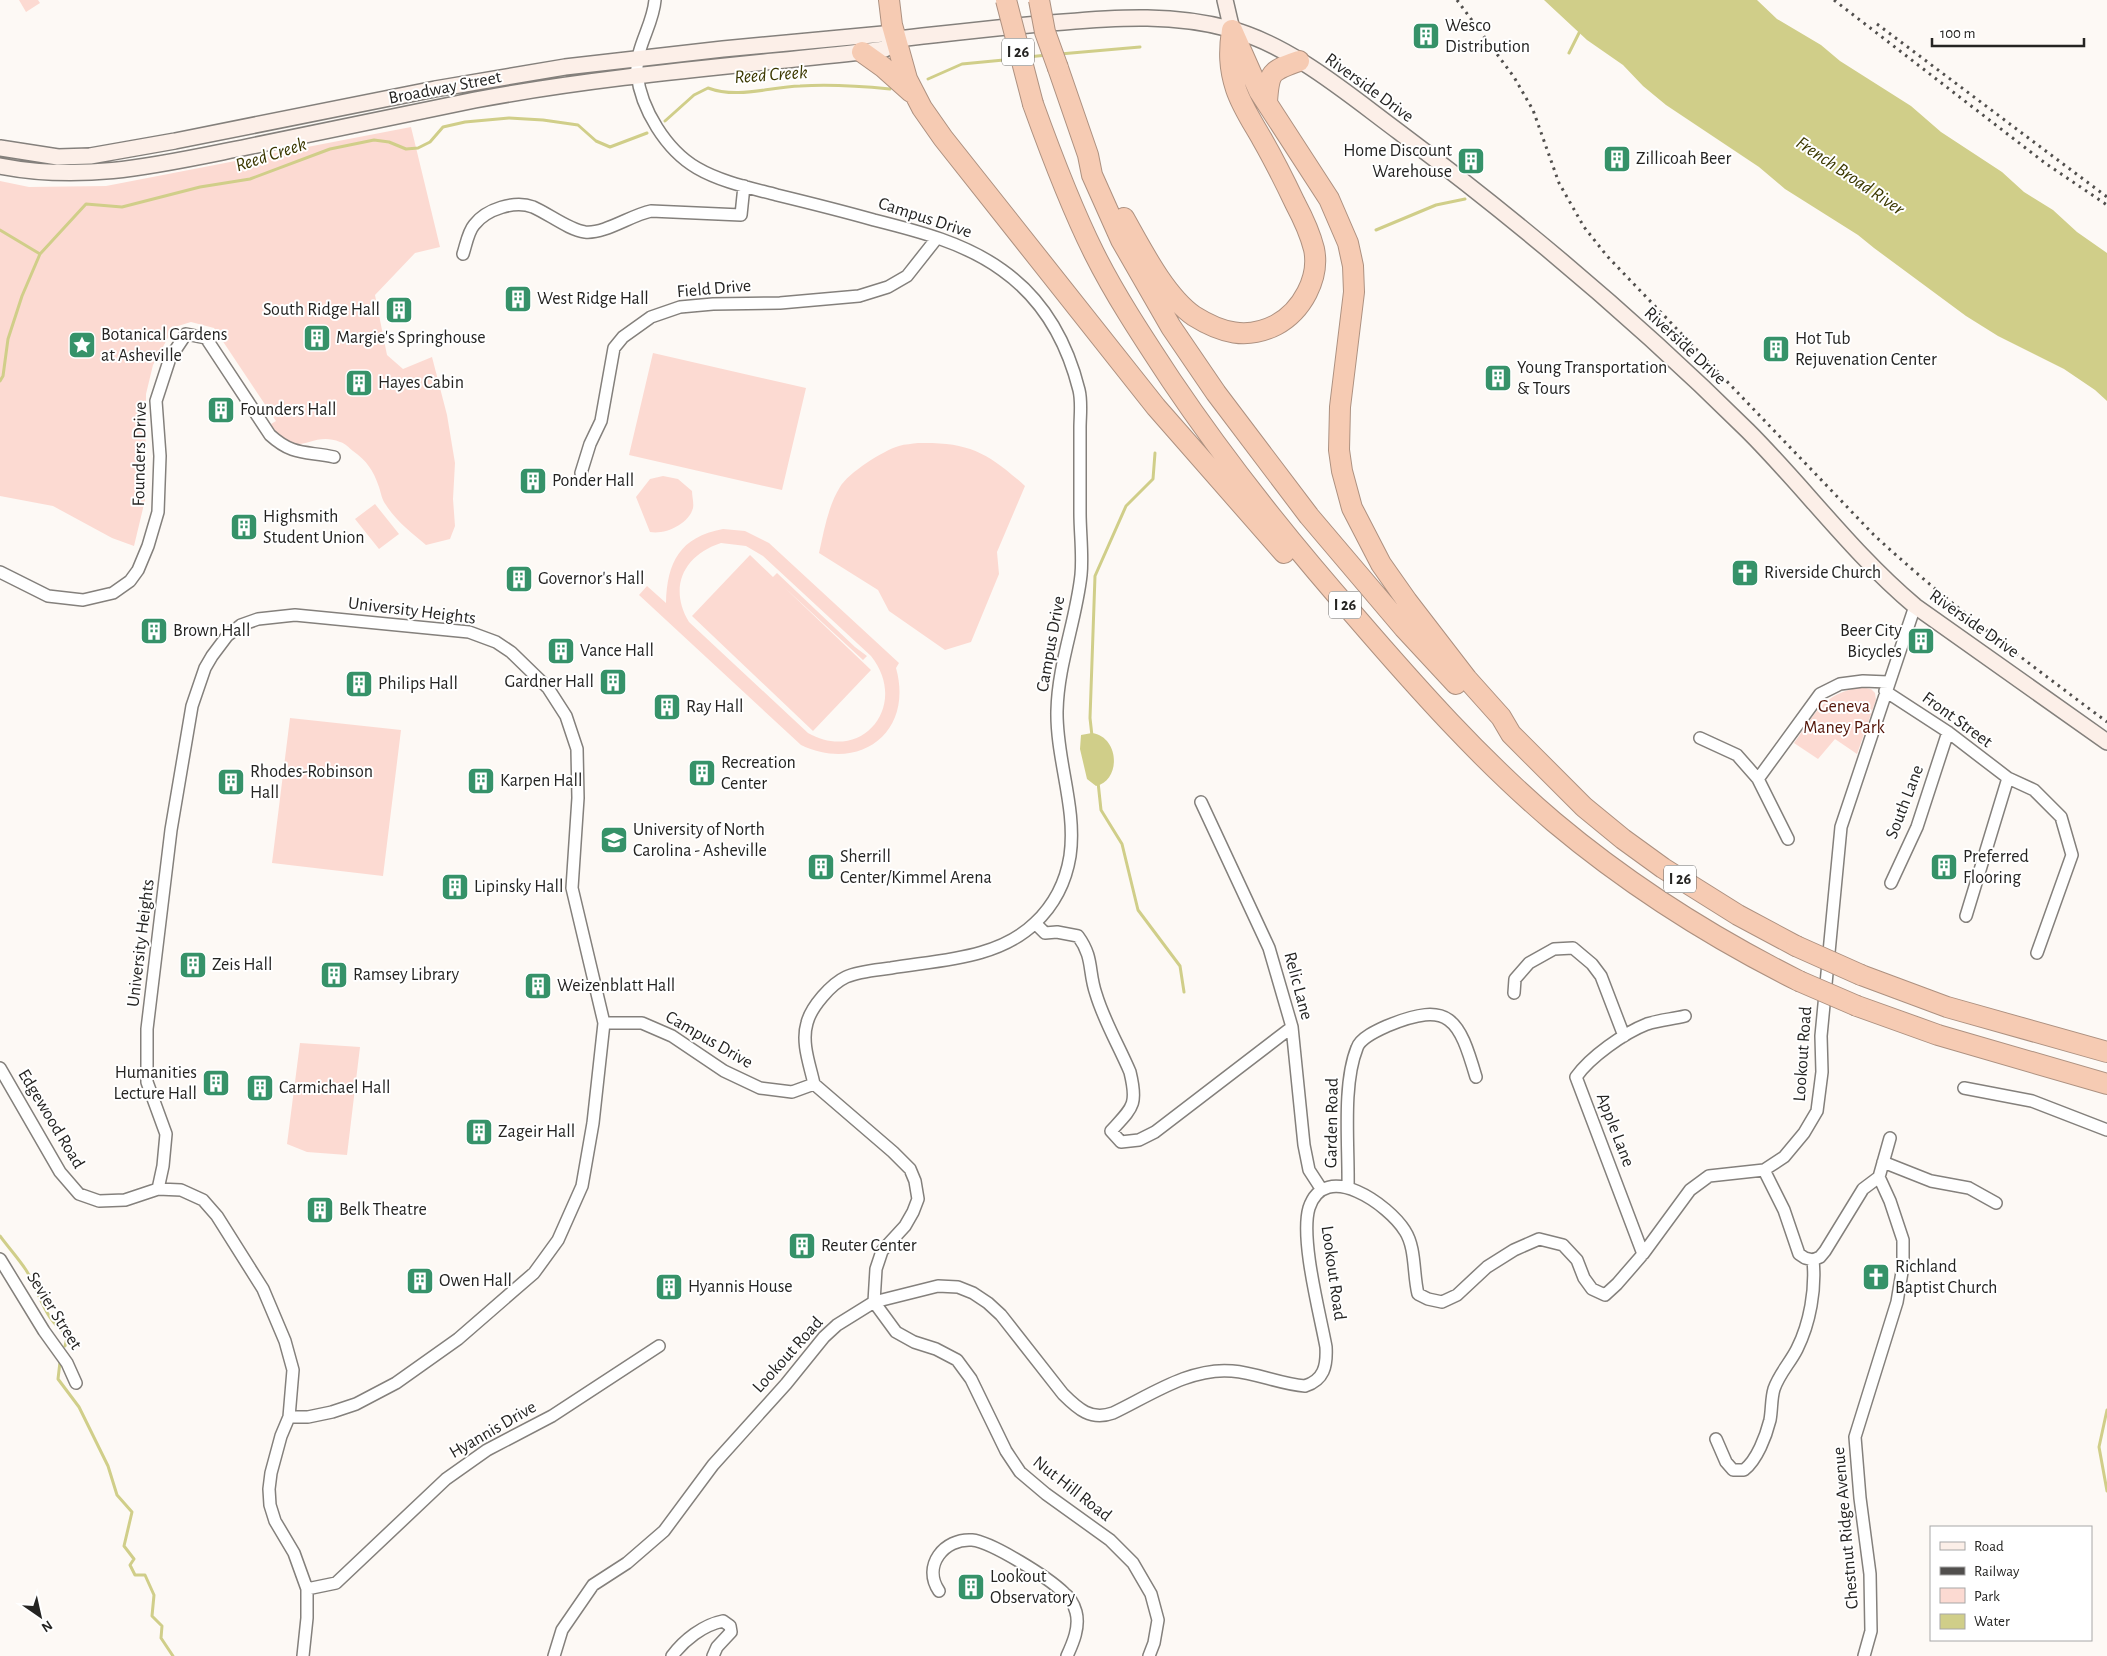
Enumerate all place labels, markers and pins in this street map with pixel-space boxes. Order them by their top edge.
place label: Wesco Distribution [1445,17,1530,56]
building icon: Wesco Distribution [1411,21,1441,51]
place label: Home Discount Warehouse [1343,142,1452,181]
building icon: Zillicoah Beer [1602,144,1632,174]
building icon: Home Discount Warehouse [1456,146,1486,176]
place label: Zillicoah Beer [1636,150,1732,168]
building icon: West Ridge Hall [503,284,533,314]
place label: West Ridge Hall [537,290,649,308]
building icon: South Ridge Hall [384,295,414,325]
place label: South Ridge Hall [263,301,380,319]
building icon: Margie's Springhouse [302,323,332,353]
place label: Botanical Gardens at Asheville [101,326,227,365]
place label: Margie's Springhouse [336,329,486,347]
place icon: Botanical Gardens at Asheville [67,330,97,360]
place label: Hot Tub Rejuvenation Center [1795,330,1937,369]
building icon: Hot Tub Rejuvenation Center [1761,334,1791,364]
place label: Young Transportation & Tours [1517,359,1667,398]
building icon: Young Transportation & Tours [1483,363,1513,393]
building icon: Hayes Cabin [344,368,374,398]
place label: Hayes Cabin [378,374,464,392]
building icon: Founders Hall [206,395,236,425]
place label: Founders Hall [240,401,337,419]
building icon: Ponder Hall [518,466,548,496]
place label: Ponder Hall [552,472,634,490]
place label: Highsmith Student Union [263,508,365,547]
building icon: Highsmith Student Union [229,512,259,542]
church icon: Riverside Church [1730,558,1760,588]
building icon: Governor's Hall [504,564,534,594]
place label: Riverside Church [1764,564,1881,582]
place label: Governor's Hall [538,570,644,588]
building icon: Brown Hall [139,616,169,646]
place label: Brown Hall [173,622,250,640]
place label: Beer City Bicycles [1840,622,1902,661]
building icon: Beer City Bicycles [1906,626,1936,656]
building icon: Vance Hall [546,636,576,666]
place label: Vance Hall [580,642,654,660]
building icon: Gardner Hall [598,667,628,697]
building icon: Philips Hall [344,669,374,699]
place label: Gardner Hall [505,673,594,691]
place label: Philips Hall [378,675,458,693]
building icon: Ray Hall [652,692,682,722]
place label: Ray Hall [686,698,744,716]
place label: Recreation Center [721,754,796,793]
building icon: Recreation Center [687,758,717,788]
place label: Rhodes-Robinson Hall [250,763,373,802]
building icon: Karpen Hall [466,766,496,796]
building icon: Rhodes-Robinson Hall [216,767,246,797]
place label: Karpen Hall [500,772,583,790]
place label: University of North Carolina - Asheville [633,821,767,860]
school or university icon: University of North Carolina - Asheville [599,825,629,855]
place label: Sherrill Center/Kimmel Arena [840,848,992,887]
place label: Preferred Flooring [1963,848,2029,887]
building icon: Sherrill Center/Kimmel Arena [806,852,836,882]
building icon: Preferred Flooring [1929,852,1959,882]
building icon: Lipinsky Hall [440,872,470,902]
place label: Lipinsky Hall [474,878,563,896]
building icon: Zeis Hall [178,950,208,980]
place label: Zeis Hall [212,956,272,974]
building icon: Ramsey Library [319,960,349,990]
place label: Ramsey Library [353,966,459,984]
building icon: Weizenblatt Hall [523,971,553,1001]
place label: Weizenblatt Hall [557,977,675,995]
place label: Humanities Lecture Hall [114,1064,197,1103]
building icon: Humanities Lecture Hall [201,1068,231,1098]
building icon: Carmichael Hall [245,1073,275,1103]
place label: Carmichael Hall [279,1079,391,1097]
building icon: Zageir Hall [464,1117,494,1147]
place label: Zageir Hall [498,1123,575,1141]
building icon: Belk Theatre [305,1195,335,1225]
place label: Belk Theatre [339,1201,427,1219]
building icon: Reuter Center [787,1231,817,1261]
place label: Reuter Center [821,1237,917,1255]
place label: Richland Baptist Church [1895,1258,1997,1297]
church icon: Richland Baptist Church [1861,1262,1891,1292]
building icon: Owen Hall [405,1266,435,1296]
place label: Owen Hall [439,1272,512,1290]
building icon: Hyannis House [654,1272,684,1302]
place label: Hyannis House [688,1278,793,1296]
place label: Lookout Observatory [990,1568,1075,1607]
building icon: Lookout Observatory [956,1572,986,1602]

